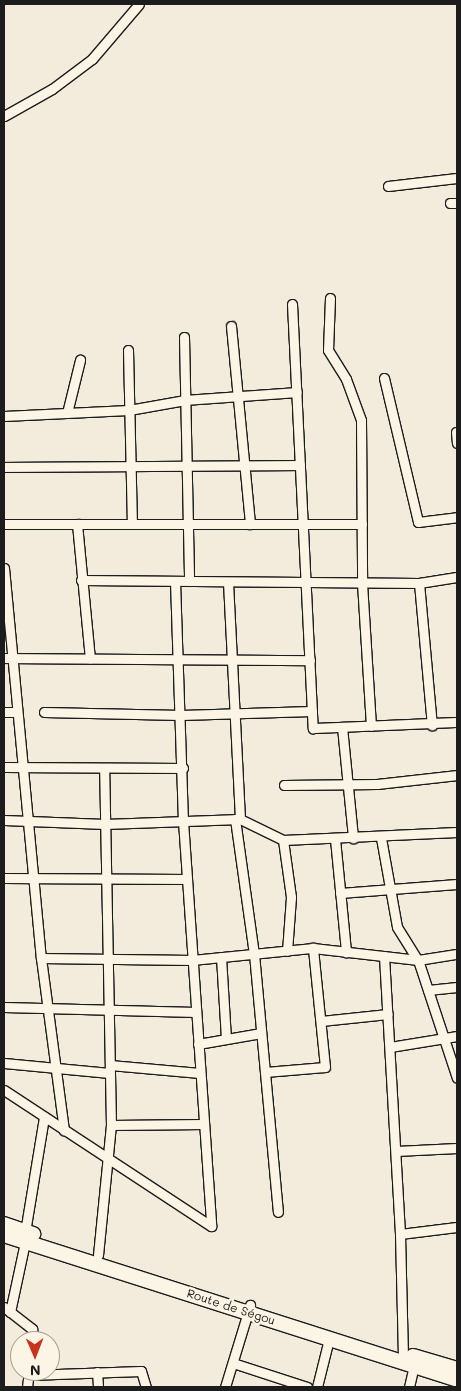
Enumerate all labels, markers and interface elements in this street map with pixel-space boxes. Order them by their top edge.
street label: Route de Ségou [185,1286,277,1328]
north arrow [10,1331,60,1381]
text: N [30,1361,41,1380]

